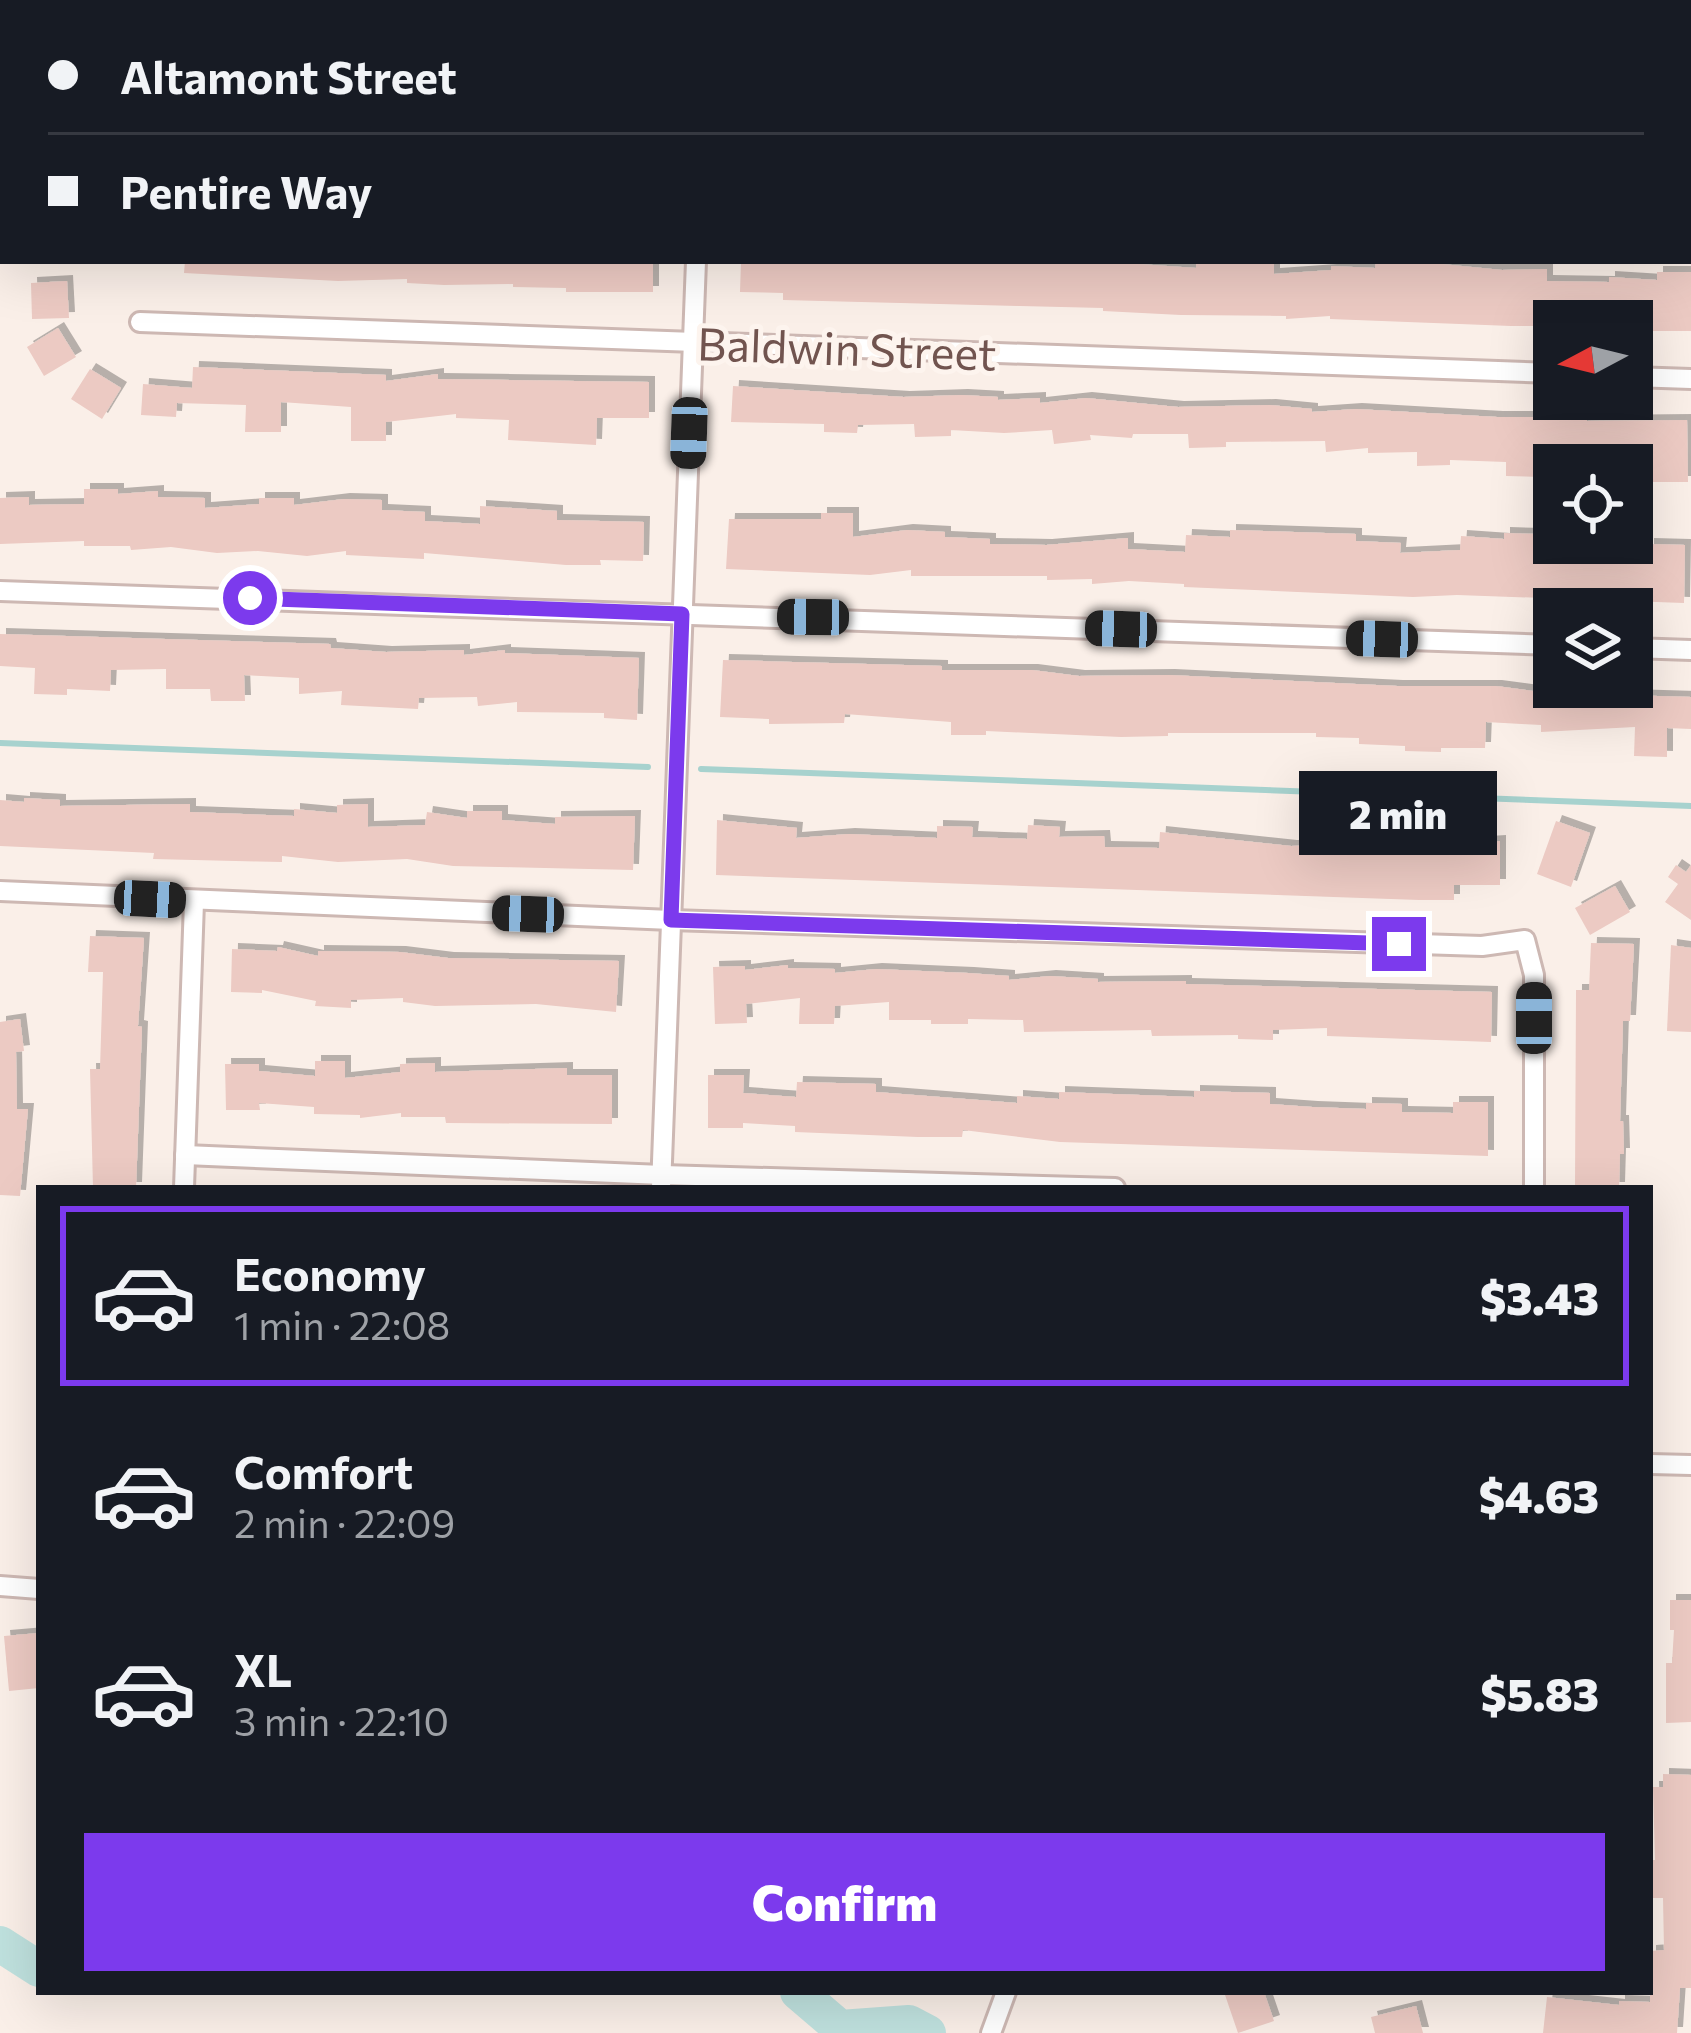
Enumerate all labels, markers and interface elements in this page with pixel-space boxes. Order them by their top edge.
text: Altamont Street [120,48,457,103]
text: Pentire Way [120,163,373,218]
north arrow [1533,300,1653,420]
map controls [1533,300,1653,708]
street label: Baldwin Street [697,314,997,380]
car [670,396,708,470]
button: locate [1533,444,1653,564]
route start [223,571,277,625]
button: layers [1533,588,1653,708]
car [777,598,849,636]
car [1084,610,1158,648]
car [1345,620,1419,658]
callout: 2 min [1300,770,1498,854]
text: 2 min [1349,789,1447,837]
car [113,879,187,919]
car [491,895,565,933]
route end [1372,917,1426,971]
car [1516,982,1552,1054]
icon: car [90,1242,198,1350]
text: Economy [234,1245,426,1300]
text: $3.43 [1480,1269,1599,1324]
text: 1 min · 22:08 [234,1300,450,1348]
icon: car [90,1440,198,1548]
text: Comfort [234,1443,413,1498]
text: $4.63 [1479,1467,1599,1522]
text: 2 min · 22:09 [234,1498,455,1546]
icon: car [90,1638,198,1746]
text: XL [234,1641,292,1696]
text: $5.83 [1481,1665,1599,1720]
text: 3 min · 22:10 [234,1696,449,1744]
button: Confirm [84,1833,1605,1971]

